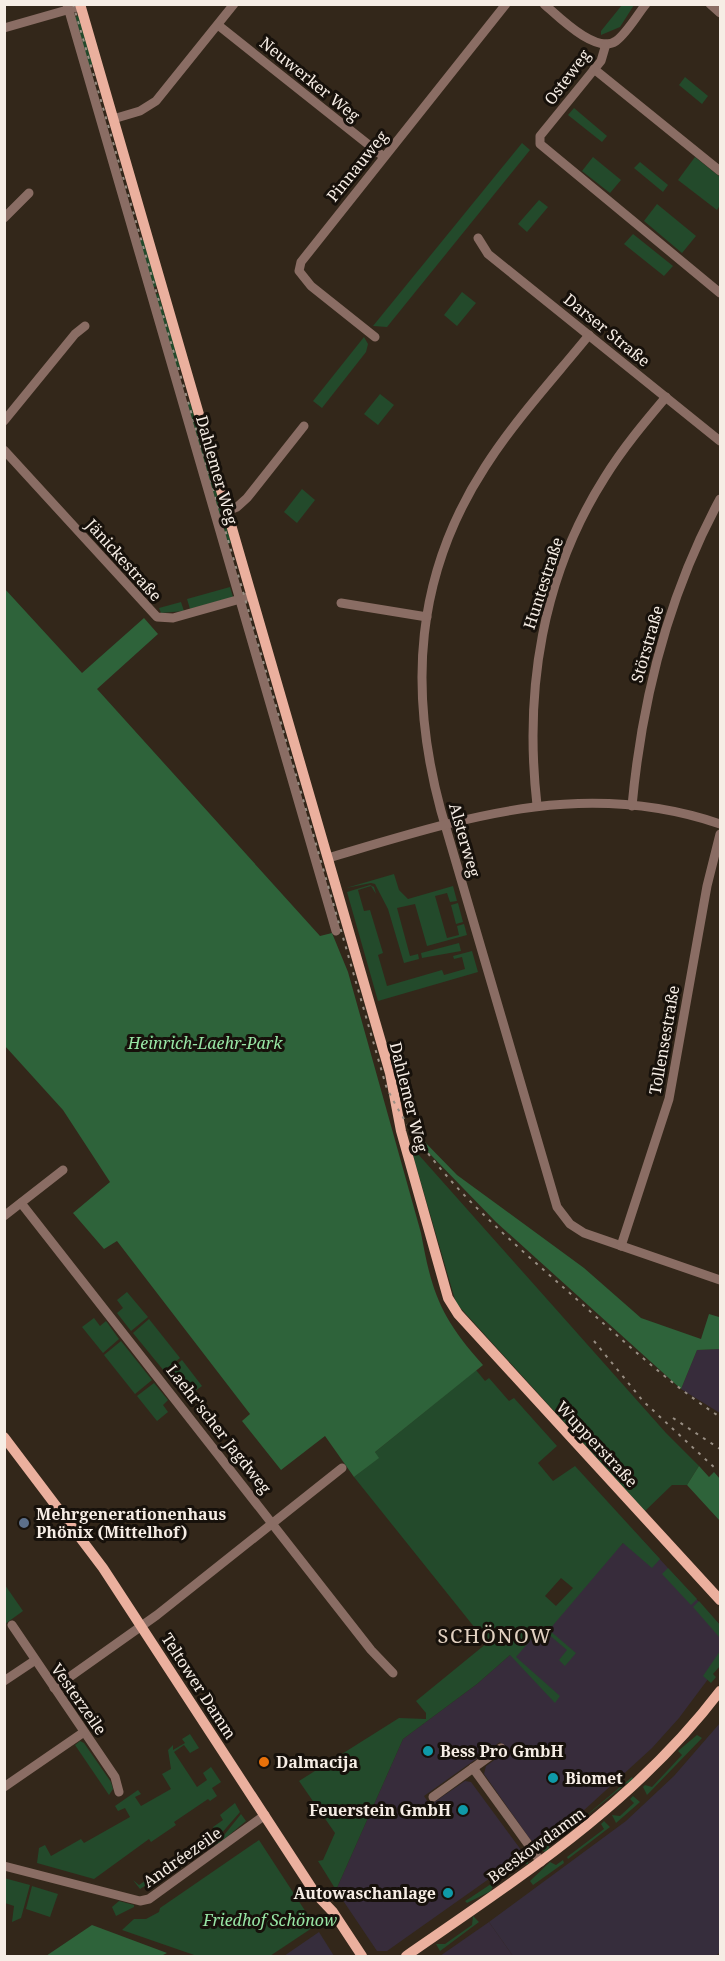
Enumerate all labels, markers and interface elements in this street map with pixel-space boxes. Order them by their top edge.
street label: Neuwerker Weg [255,32,365,127]
street label: Osteweg [539,44,595,109]
street label: Pinnauweg [322,126,393,206]
street label: Darser Straße [559,288,655,372]
street label: Dahlemer Weg [191,413,243,528]
street label: Jänickestraße [80,513,167,606]
street label: Huntestraße [518,534,568,632]
street label: Störstraße [626,603,668,685]
street label: Alsterweg [444,800,486,880]
street label: Tollensestraße [644,984,684,1096]
park label: Heinrich-Laehr-Park [127,1032,283,1054]
street label: Dahlemer Weg [385,1040,433,1155]
street label: Laehr'scher Jagdweg [162,1360,277,1498]
street label: Wupperstraße [551,1396,643,1492]
place label: Mehrgenerationenhaus Phönix (Mittelhof) [36,1503,226,1543]
marker: Mehrgenerationenhaus Phönix (Mittelhof) [17,1516,31,1530]
district label: SCHÖNOW [438,1622,553,1649]
street label: Teltower Damm [156,1629,242,1743]
street label: Vesterzeile [46,1659,112,1739]
place label: Bess Pro GmbH [440,1740,564,1762]
marker: Bess Pro GmbH [421,1744,435,1758]
place label: Dalmacija [276,1751,358,1773]
marker: Dalmacija [257,1755,271,1769]
place label: Biomet [565,1767,623,1789]
marker: Biomet [546,1771,560,1785]
place label: Feuerstein GmbH [309,1799,451,1821]
street label: Beeskowdamm [483,1802,589,1888]
marker: Feuerstein GmbH [456,1803,470,1817]
street label: Andréezeile [138,1822,226,1892]
place label: Autowaschanlage [294,1882,436,1904]
marker: Autowaschanlage [441,1886,455,1900]
park label: Friedhof Schönow [202,1909,337,1931]

